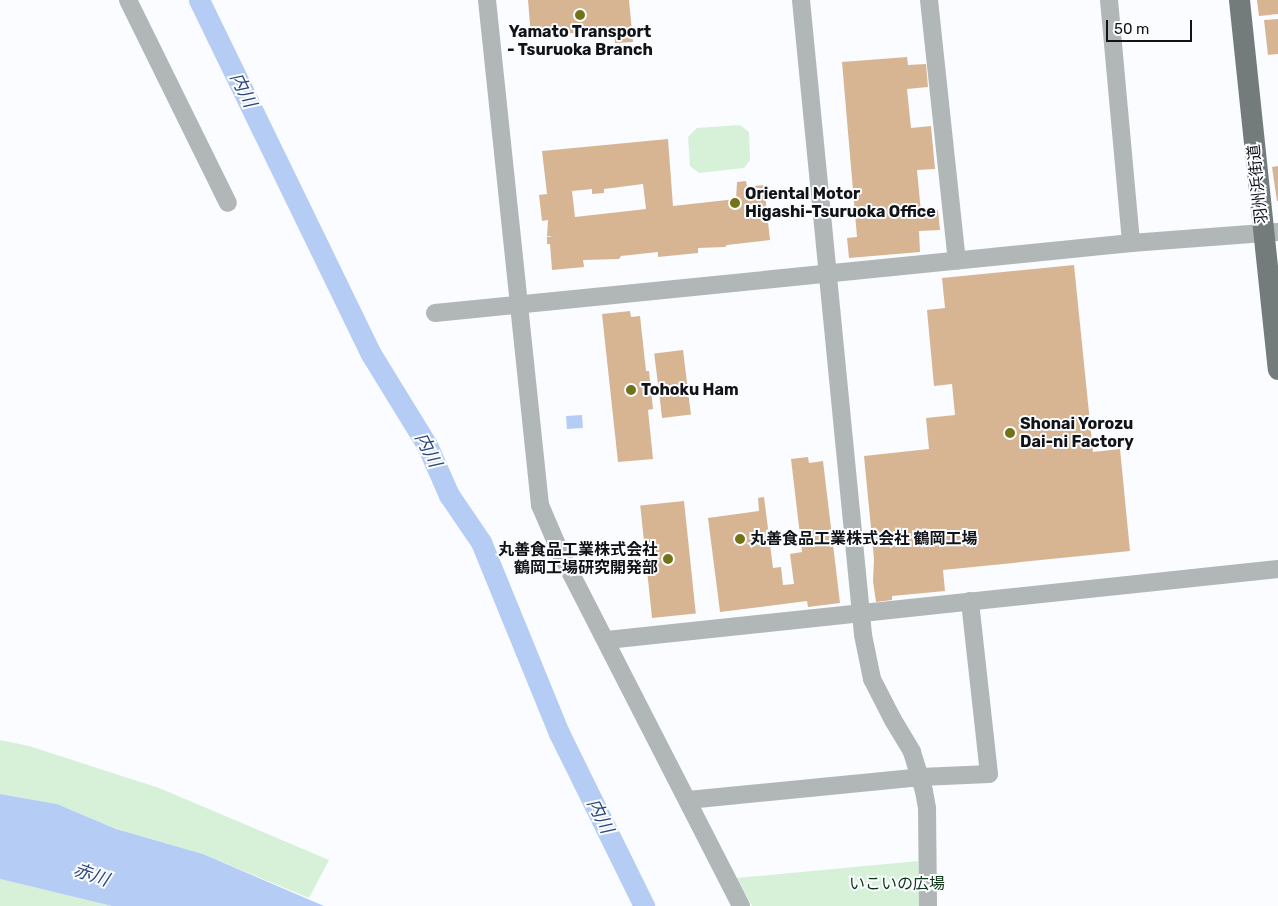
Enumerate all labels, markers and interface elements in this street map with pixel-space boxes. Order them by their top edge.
marker: Yamato Transport - Tsuruoka Branch [574,9,586,21]
scale bar [1108,10,1194,42]
text: 50 m [1114,20,1149,38]
place label: Yamato Transport - Tsuruoka Branch [507,22,653,60]
water label: 内川 [225,69,261,111]
street label: 羽州浜街道 [1244,143,1272,225]
place label: Oriental Motor Higashi-Tsuruoka Office [745,184,936,222]
marker: Oriental Motor Higashi-Tsuruoka Office [729,197,741,209]
place label: Tohoku Ham [641,380,739,400]
marker: Tohoku Ham [625,384,637,396]
place label: Shonai Yorozu Dai-ni Factory [1020,414,1134,452]
marker: Shonai Yorozu Dai-ni Factory [1004,427,1016,439]
water label: 内川 [410,429,446,471]
place label: 丸善食品工業株式会社 鶴岡工場 [750,529,977,549]
marker: 丸善食品工業株式会社 鶴岡工場 [734,533,746,545]
place label: 丸善食品工業株式会社 鶴岡工場研究開発部 [498,540,658,578]
marker: 丸善食品工業株式会社 鶴岡工場研究開発部 [662,553,674,565]
water label: 内川 [582,795,618,837]
water label: 赤川 [70,859,112,891]
park label: いこいの広場 [849,874,945,894]

